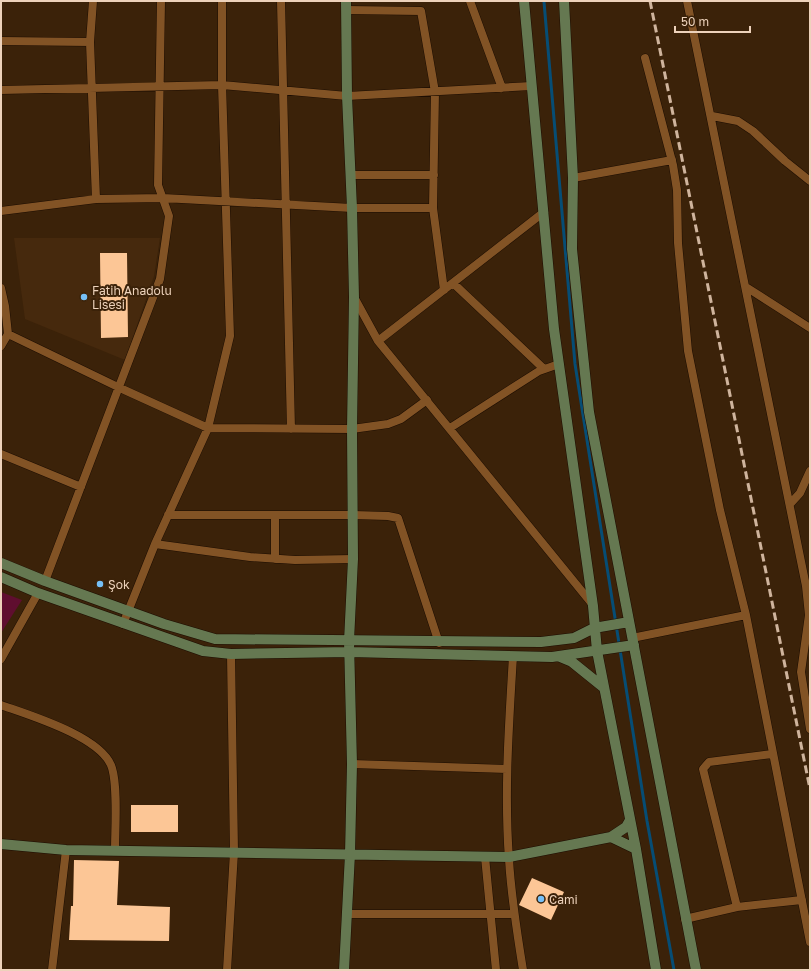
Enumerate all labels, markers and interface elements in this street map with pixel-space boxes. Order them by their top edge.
scale bar [675,8,750,34]
text: 50 m [681,14,709,29]
place label: Fatih Anadolu Lisesi [92,283,172,312]
marker: Fatih Anadolu Lisesi [79,292,89,302]
place label: Şok [108,577,130,592]
marker: Şok [95,579,105,589]
place label: Cami [549,892,578,907]
marker: Cami [536,894,546,904]

